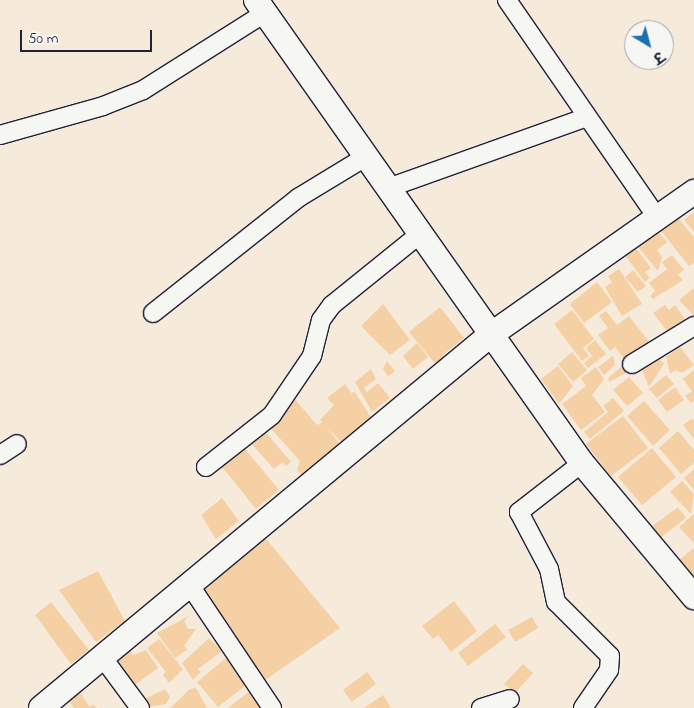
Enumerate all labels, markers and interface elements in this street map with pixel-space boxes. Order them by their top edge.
scale bar [22,20,155,52]
north arrow [624,20,674,70]
text: 50 m [28,28,58,50]
text: उ [648,45,668,68]

